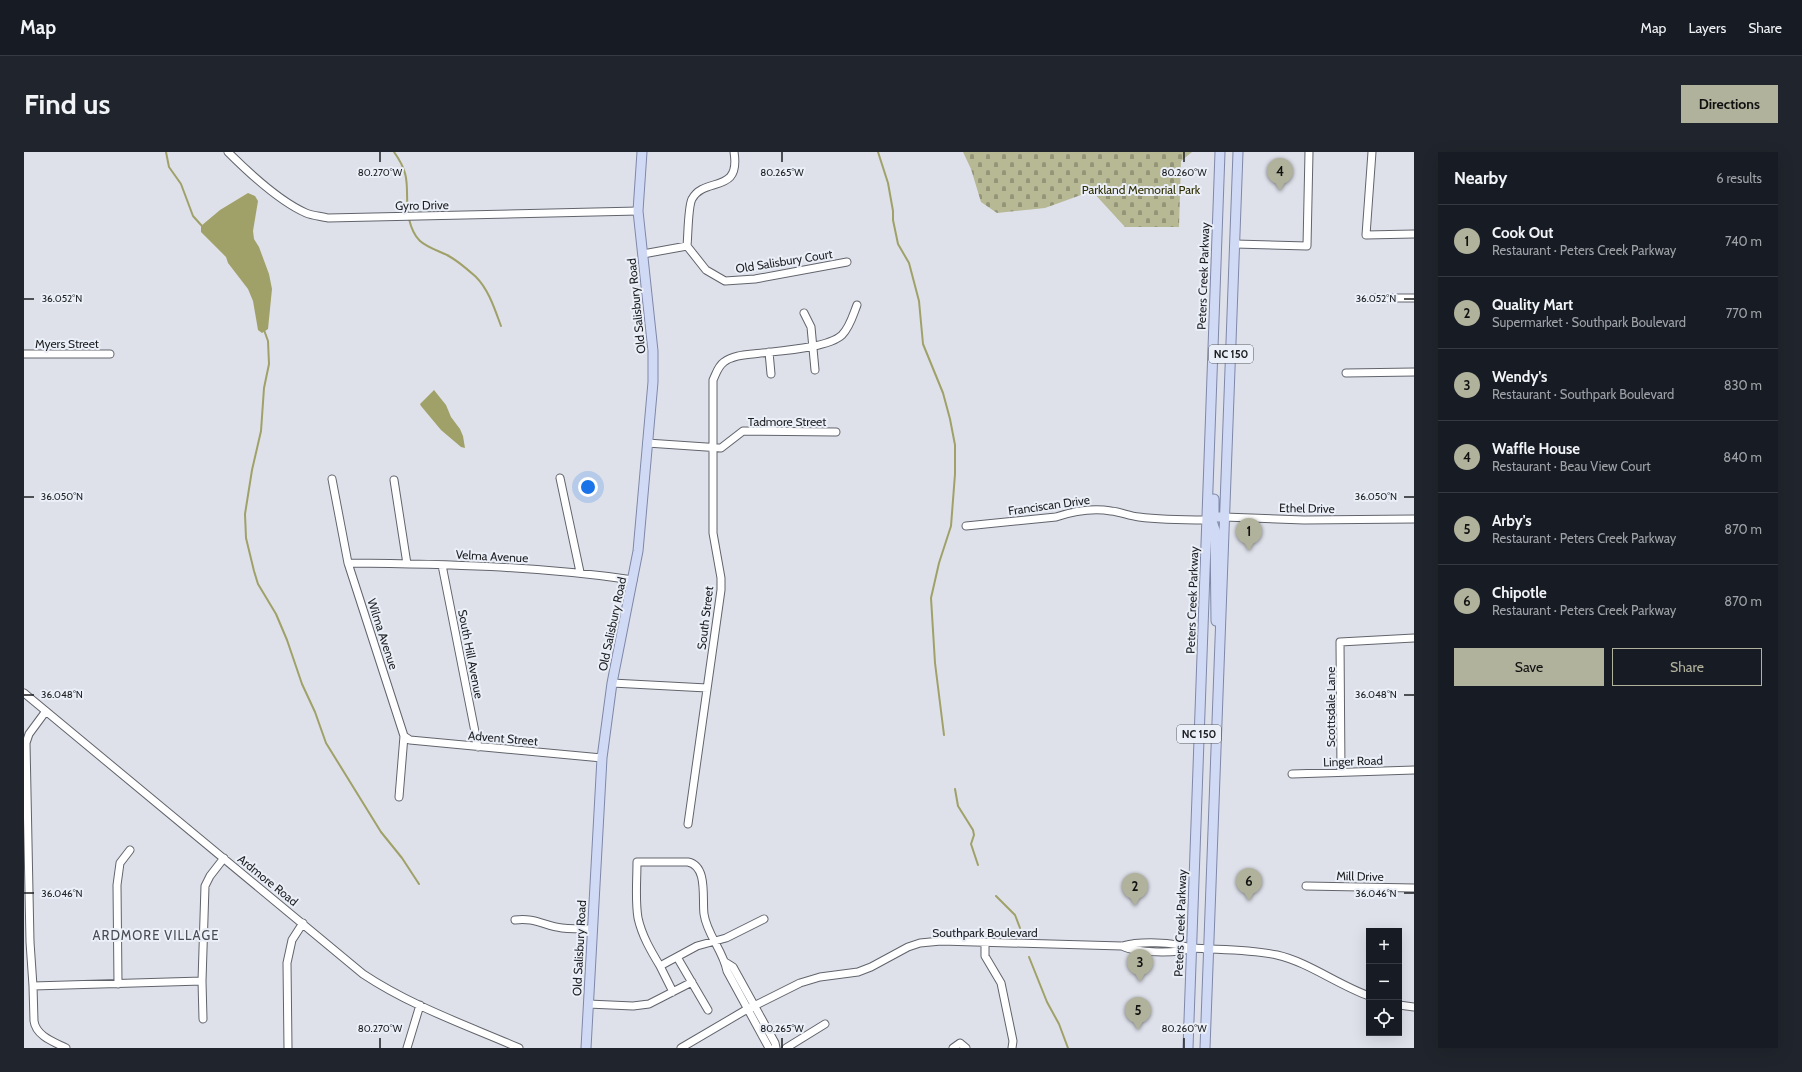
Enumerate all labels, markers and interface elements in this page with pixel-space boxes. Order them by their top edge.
text: Map [20,16,56,39]
text: Map [1641,19,1666,37]
text: Layers [1688,19,1726,37]
text: Share [1748,19,1782,37]
button: Directions [1681,85,1778,123]
text: Find us [24,87,110,121]
pin: 4 [1267,158,1293,191]
text: 80.270°W [358,166,403,179]
text: 80.265°W [760,166,804,179]
text: 80.260°W [1161,166,1207,179]
text: Nearby [1454,168,1507,188]
text: 6 results [1716,170,1762,186]
park label: Parkland Memorial Park [1082,182,1201,197]
street label: Gyro Drive [395,197,449,213]
street label: Peters Creek Parkway [1194,222,1212,330]
text: Cook Out [1492,224,1554,242]
text: 1 [1465,233,1469,249]
text: 740 m [1725,233,1762,249]
text: Restaurant · Peters Creek Parkway [1492,242,1676,258]
street label: Old Salisbury Court [734,246,834,276]
street label: Old Salisbury Road [624,258,648,354]
text: 36.052°N [42,292,82,305]
text: 36.052°N [1356,292,1396,305]
text: Quality Mart [1492,296,1573,314]
text: 2 [1464,305,1470,321]
text: 770 m [1726,305,1762,321]
text: Supermarket · Southpark Boulevard [1492,314,1686,330]
street label: Myers Street [35,336,99,351]
road number: NC 150 [1209,345,1253,363]
text: Wendy's [1492,368,1547,386]
text: 3 [1463,377,1471,393]
text: 830 m [1724,377,1762,393]
text: Restaurant · Southpark Boulevard [1492,386,1674,402]
street label: Tadmore Street [748,414,826,429]
text: Waffle House [1492,440,1580,458]
text: 4 [1463,449,1471,465]
text: 840 m [1723,449,1762,465]
text: Restaurant · Beau View Court [1492,458,1651,474]
your location [578,477,598,497]
text: 36.050°N [41,490,83,503]
text: 36.050°N [1355,490,1397,503]
street label: Franciscan Drive [1007,492,1091,518]
street label: Ethel Drive [1279,500,1335,516]
text: Arby's [1492,512,1532,530]
pin: 1 [1236,518,1262,551]
text: 5 [1464,521,1470,537]
text: 870 m [1724,521,1762,537]
text: Restaurant · Peters Creek Parkway [1492,530,1676,546]
street label: Peters Creek Parkway [1183,546,1201,654]
street label: Velma Avenue [455,547,529,565]
street label: Old Salisbury Road [595,576,629,672]
text: Chipotle [1492,584,1547,602]
street label: South Street [694,585,716,651]
text: 6 [1463,593,1471,609]
text: 870 m [1724,593,1762,609]
street label: Wilma Avenue [364,597,402,671]
text: Restaurant · Peters Creek Parkway [1492,602,1676,618]
street label: South Hill Avenue [455,608,487,700]
button: Save [1454,648,1604,686]
button: Share [1612,648,1762,686]
street label: Scottsdale Lane [1323,667,1338,747]
text: 36.048°N [41,688,83,701]
text: 36.048°N [1355,688,1397,701]
road number: NC 150 [1177,725,1221,743]
street label: Advent Street [467,727,539,749]
street label: Linger Road [1323,752,1383,770]
street label: Ardmore Road [235,851,301,909]
pin: 6 [1236,868,1262,901]
street label: Mill Drive [1336,868,1384,884]
street label: Peters Creek Parkway [1171,869,1189,977]
pin: 2 [1122,873,1148,906]
text: 36.046°N [41,887,83,900]
text: 36.046°N [1355,887,1397,900]
street label: Old Salisbury Road [569,900,589,996]
street label: Southpark Boulevard [932,925,1038,940]
district label: ARDMORE VILLAGE [93,927,219,943]
map controls [1366,928,1402,1036]
button: + [1366,928,1402,964]
pin: 3 [1127,949,1153,982]
button: − [1366,964,1402,1000]
pin: 5 [1125,997,1151,1030]
button: locate [1366,1000,1402,1036]
text: 80.270°W [358,1022,403,1035]
text: 80.265°W [760,1022,804,1035]
text: 80.260°W [1161,1022,1207,1035]

